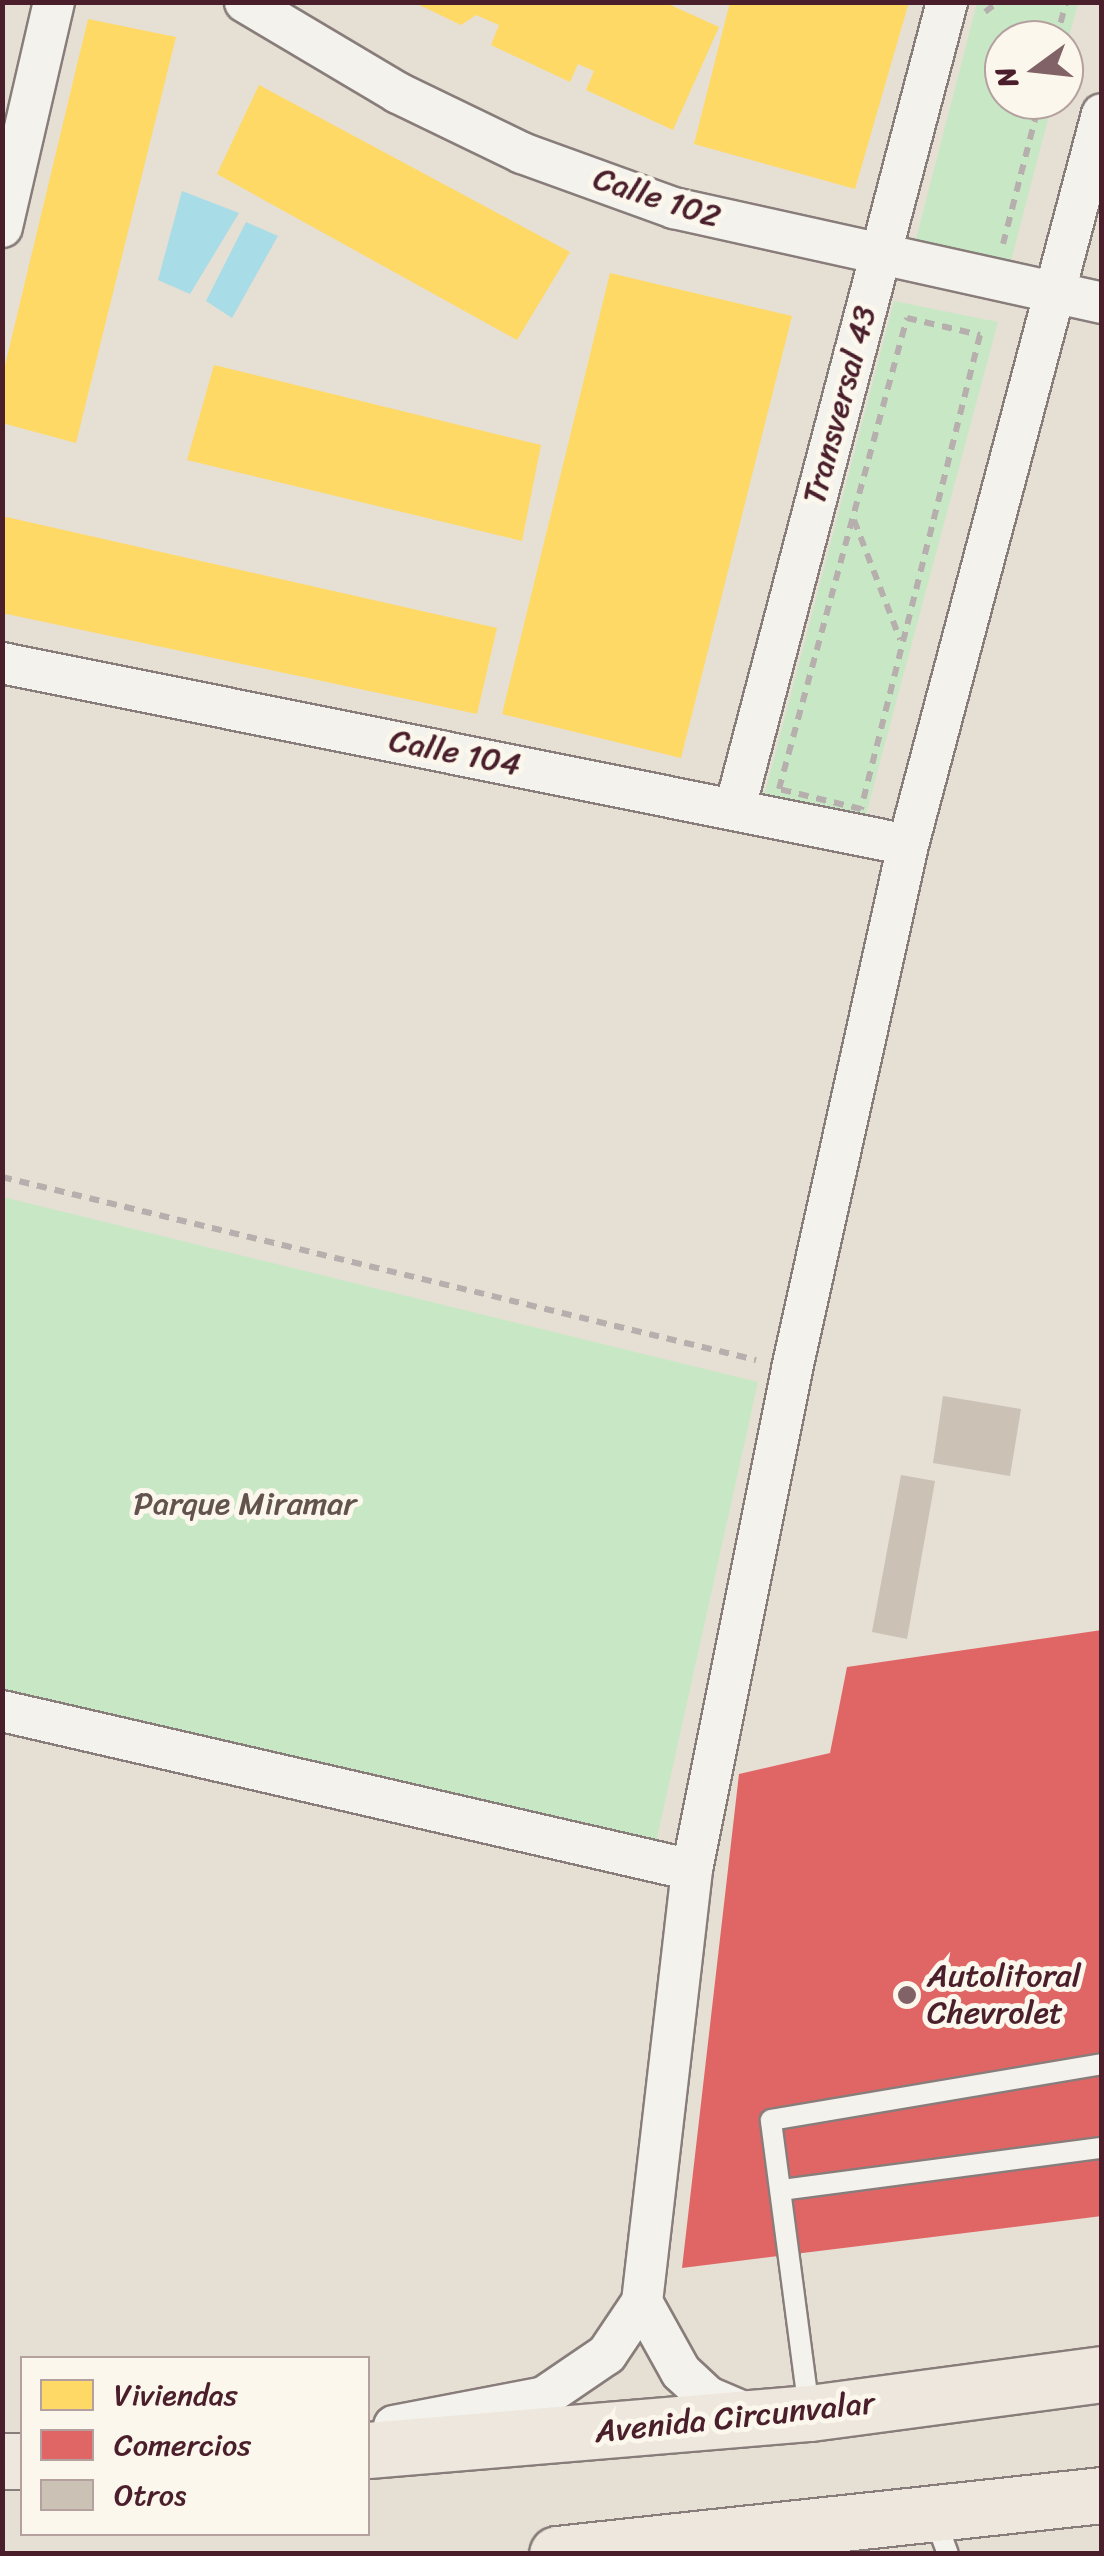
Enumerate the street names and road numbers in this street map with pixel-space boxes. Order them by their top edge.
street label: Calle 102 [589,159,725,237]
street label: Transversal 43 [795,302,885,508]
street label: Calle 104 [386,721,524,785]
street label: Avenida Circunvalar [593,2384,877,2452]

